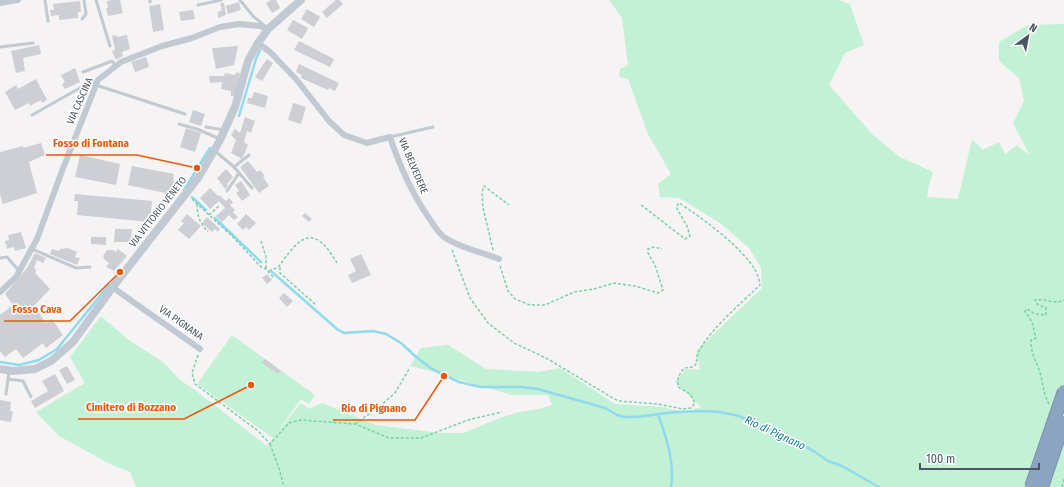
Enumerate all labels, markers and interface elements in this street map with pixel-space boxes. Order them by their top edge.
north arrow [1008,16,1048,56]
text: N [1027,21,1039,35]
street label: VIA CASCINA [64,75,96,126]
callout: Fosso di Fontana [46,132,137,155]
street label: VIA BELVEDERE [396,136,430,196]
text: Fosso di Fontana [53,137,129,150]
street label: VIA VITTORIO VENETO [127,174,189,250]
callout: Fosso Cava [4,298,70,321]
text: Fosso Cava [12,303,62,316]
street label: VIA PIGNANA [156,303,206,343]
callout: Cimitero di Bozzano [78,396,184,419]
callout: Rio di Pignano [333,397,415,420]
text: Cimitero di Bozzano [86,401,176,414]
text: Rio di Pignano [341,402,407,415]
water label: Rio di Pignano [743,413,808,453]
scale bar [920,445,1039,471]
text: 100 m [926,452,955,466]

